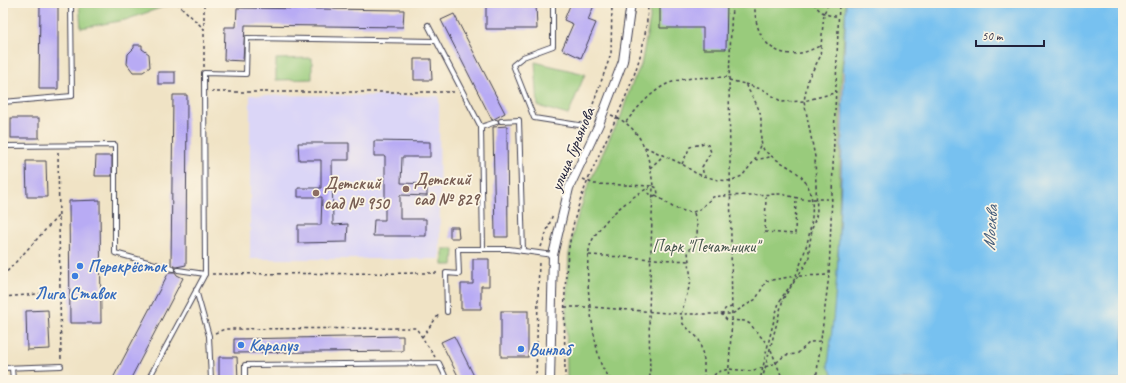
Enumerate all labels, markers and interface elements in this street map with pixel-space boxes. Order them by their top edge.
scale bar [976,22,1044,48]
text: 50 m [982,28,1004,44]
street label: улица Гурьянова [545,103,600,195]
place label: Детский сад № 829 [414,169,481,210]
place label: Детский сад № 950 [324,173,391,214]
marker: Детский сад № 829 [401,184,411,194]
marker: Детский сад № 950 [311,188,321,198]
water label: Москва [977,203,1003,251]
park label: Парк "Печатники" [653,236,763,257]
place label: Перекрёсток [88,256,168,277]
marker: Перекрёсток [75,261,85,271]
marker: Лига Ставок [70,271,80,281]
place label: Лига Ставок [35,283,117,304]
place label: Карапуз [249,335,299,356]
place label: Винлаб [529,339,575,360]
marker: Карапуз [236,340,246,350]
marker: Винлаб [516,344,526,354]

